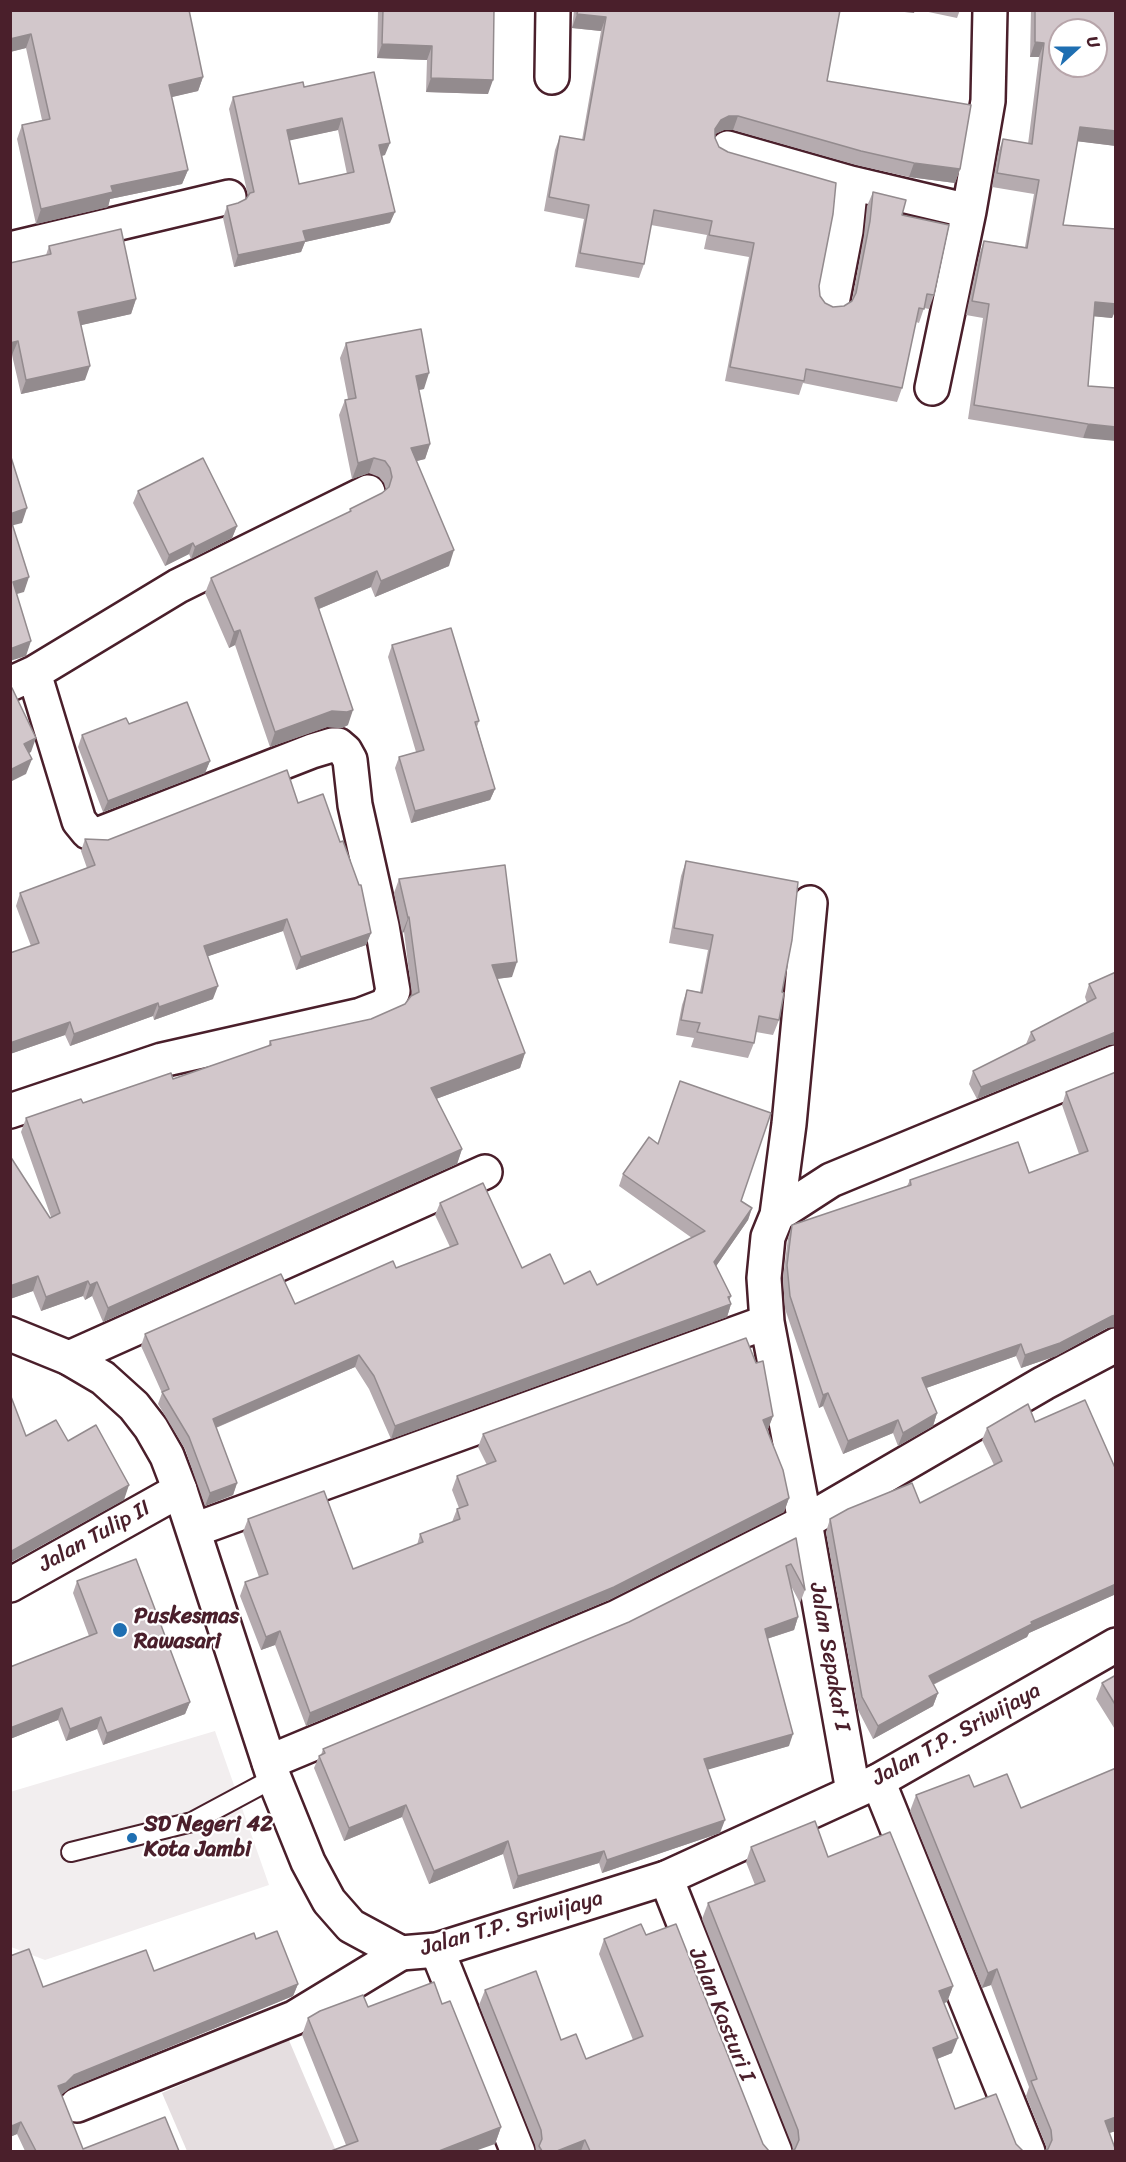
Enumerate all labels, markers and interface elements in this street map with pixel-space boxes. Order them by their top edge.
north arrow [1048,18,1108,78]
text: U [1078,32,1109,52]
street label: Jalan Tulip II [35,1496,155,1578]
street label: Jalan Sepakat I [803,1581,855,1733]
place label: Puskesmas Rawasari [134,1604,239,1656]
marker: Puskesmas Rawasari [111,1621,129,1639]
street label: Jalan T.P. Sriwijaya [868,1678,1046,1792]
place label: SD Negeri 42 Kota Jambi [144,1812,273,1864]
marker: SD Negeri 42 Kota Jambi [125,1831,139,1845]
street label: Jalan T.P. Sriwijaya [418,1885,606,1963]
street label: Jalan Kasturi I [682,1944,760,2086]

